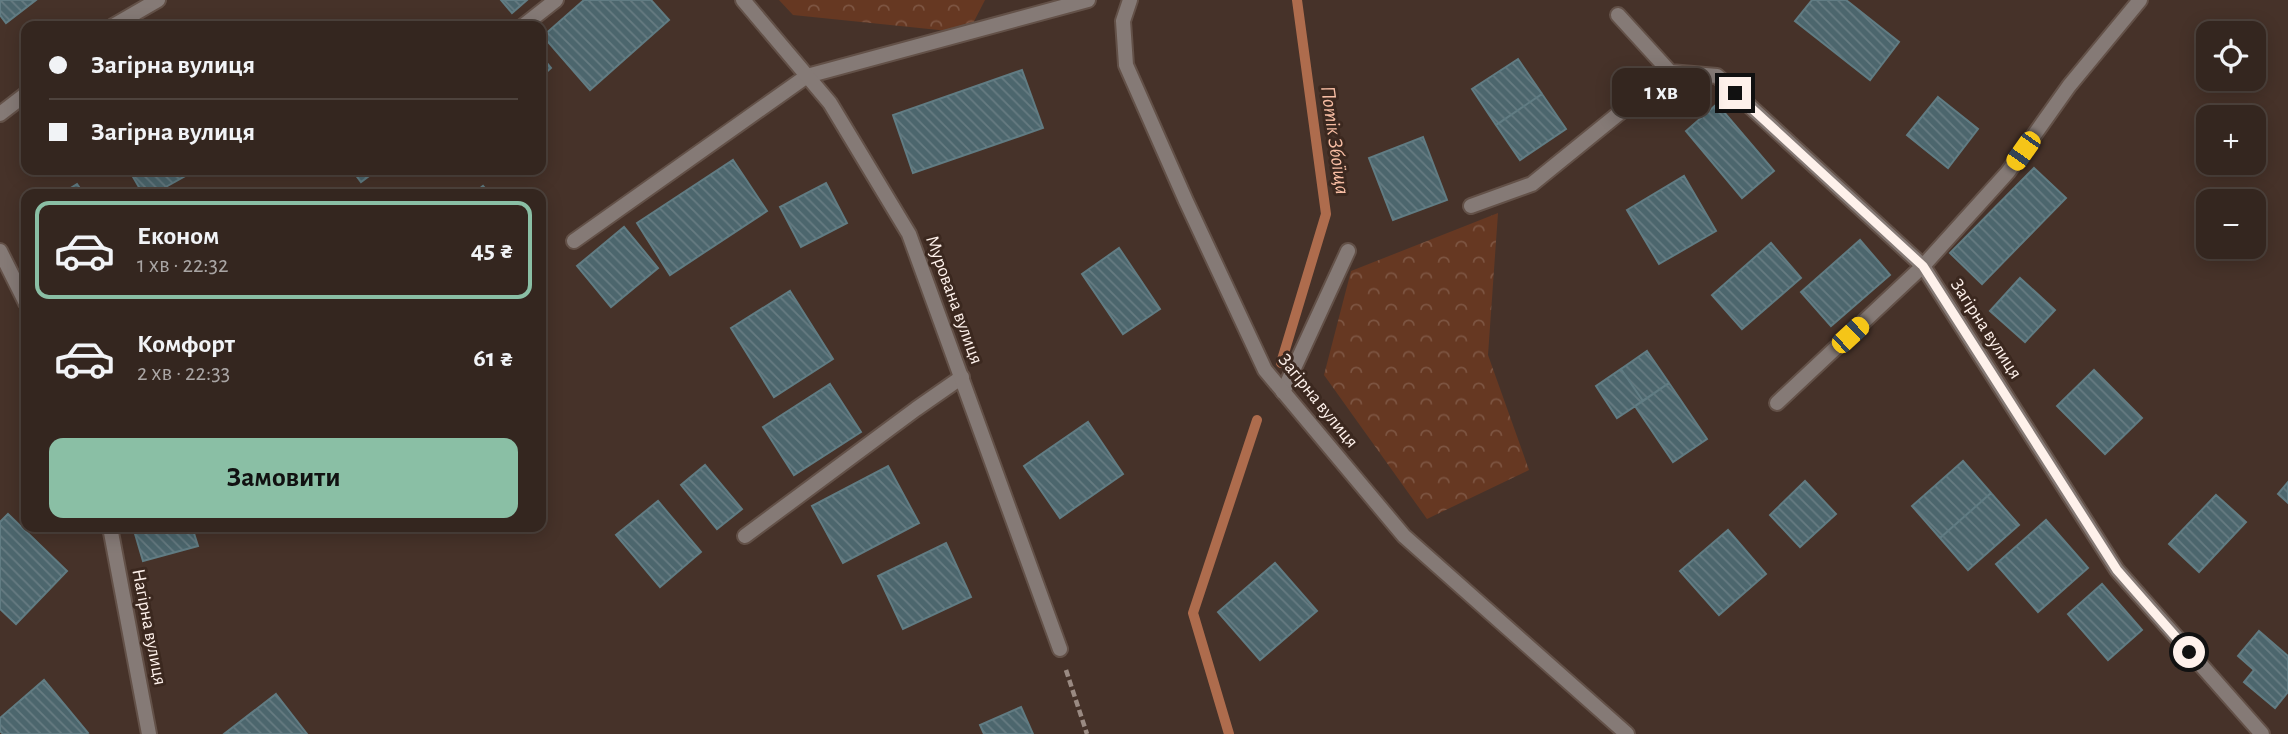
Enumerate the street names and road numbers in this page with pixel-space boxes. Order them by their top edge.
street label: Мурована вулиця [922,233,986,367]
street label: Загірна вулиця [1947,276,2025,382]
street label: Загірна вулиця [1274,350,1362,452]
street label: Нагірна вулиця [128,567,170,687]

